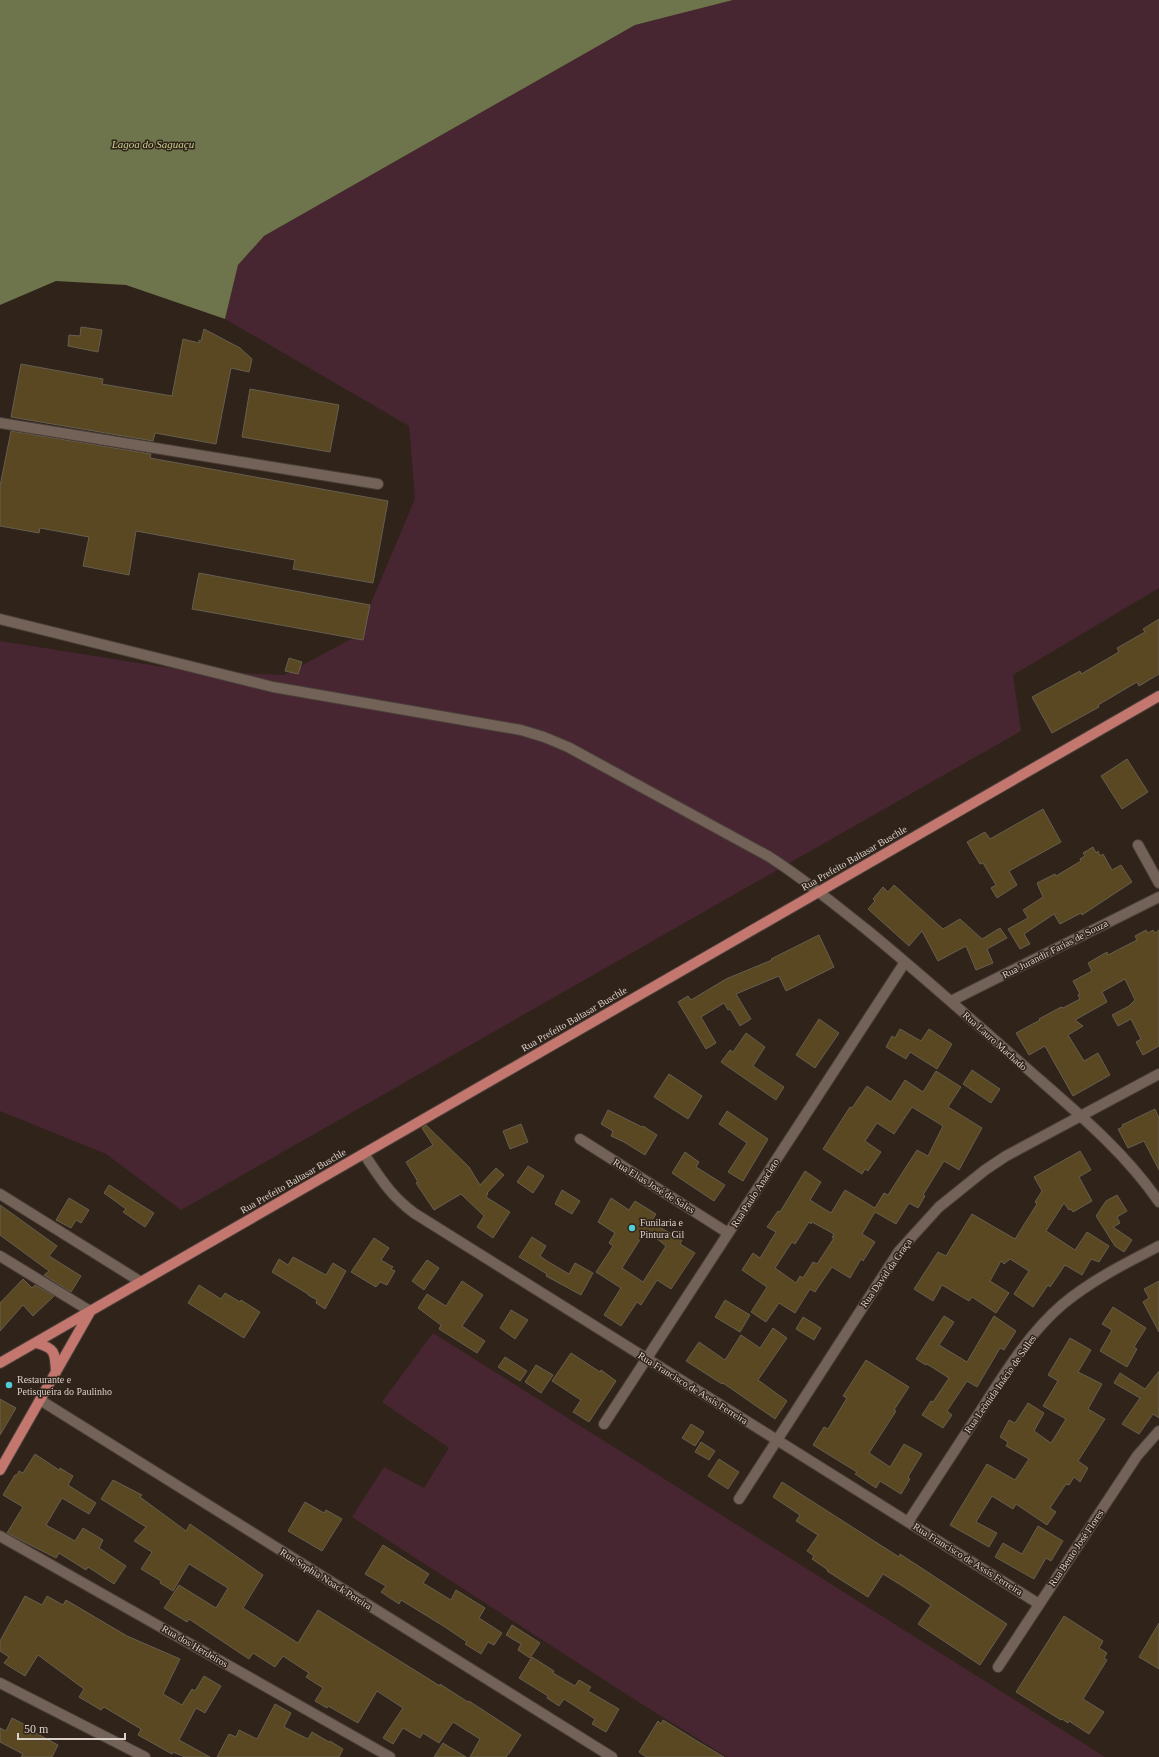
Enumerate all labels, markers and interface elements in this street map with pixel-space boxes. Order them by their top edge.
water label: Lagoa do Saguaçu [111,138,195,150]
street label: Rua Prefeito Baltasar Buschle [799,823,909,893]
street label: Rua Jurandir Farias de Souza [1000,917,1110,981]
street label: Rua Prefeito Baltasar Buschle [519,984,629,1054]
street label: Rua Lauro Machado [961,1009,1029,1073]
street label: Rua Prefeito Baltasar Buschle [238,1146,348,1216]
street label: Rua Elias José de Sales [611,1156,697,1216]
street label: Rua Paulo Anacleto [729,1157,781,1229]
place label: Funilaria e Pintura Gil [640,1217,684,1240]
marker: Funilaria e Pintura Gil [627,1223,637,1233]
street label: Rua David da Graça [858,1236,914,1309]
street label: Rua Leônida Inácio de Salles [962,1333,1038,1435]
street label: Rua Francisco de Assis Ferreira [636,1350,750,1427]
place label: Restaurante e Petisqueira do Paulinho [17,1374,112,1397]
marker: Restaurante e Petisqueira do Paulinho [4,1380,14,1390]
street label: Rua Bento José Flores [1046,1508,1106,1588]
street label: Rua Francisco de Assis Ferreira [911,1521,1025,1598]
street label: Rua Sophia Noack Pereira [278,1546,374,1612]
street label: Rua dos Herdeiros [160,1623,230,1669]
scale bar [18,1715,125,1741]
text: 50 m [24,1722,49,1736]

